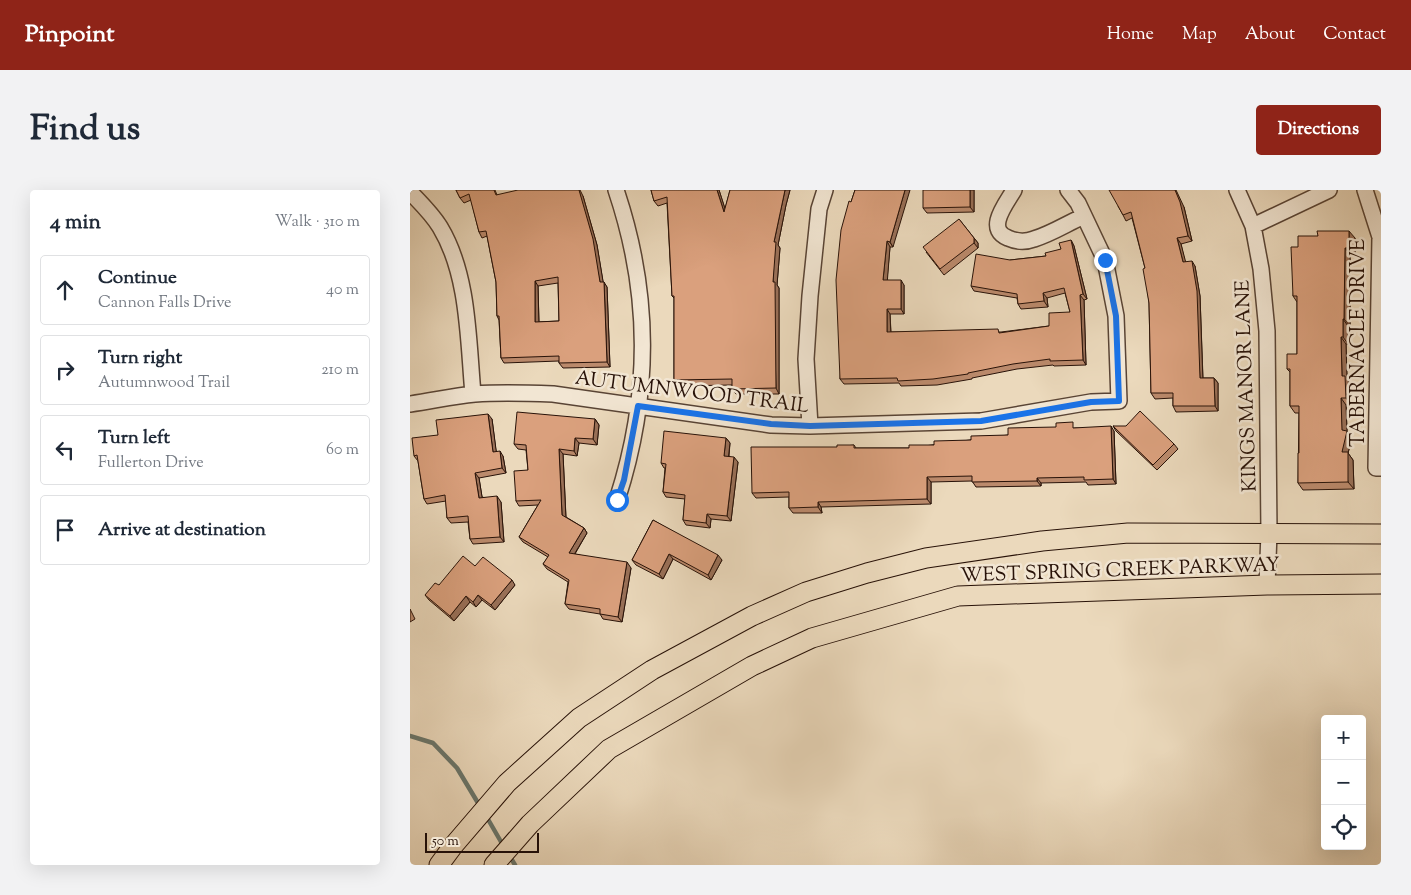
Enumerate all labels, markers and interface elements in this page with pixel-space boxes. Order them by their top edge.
text: Pinpoint [25,18,114,52]
text: Home [1107,22,1154,48]
text: Map [1182,22,1217,48]
text: About [1245,22,1295,48]
text: Contact [1323,22,1386,48]
text: Find us [30,105,140,156]
button: Directions [1256,105,1381,155]
text: 4 min [50,208,101,238]
text: Walk · 310 m [275,211,360,234]
street label: TABERNACLE DRIVE [1345,239,1374,447]
route end [1094,249,1117,272]
text: Continue [98,265,177,292]
icon: ahead [51,276,79,304]
text: 40 m [326,279,359,302]
street label: KINGS MANOR LANE [1229,279,1266,492]
text: Cannon Falls Drive [98,292,232,315]
text: Turn right [98,345,182,372]
icon: right [51,356,79,384]
text: 210 m [321,359,359,382]
street label: AUTUMNWOOD TRAIL [573,365,810,422]
text: Autumnwood Trail [98,372,230,395]
text: Turn left [98,425,170,452]
icon: left [51,436,79,464]
text: 60 m [326,439,359,462]
text: Fullerton Drive [98,452,204,475]
route start [606,489,629,512]
icon: arrive [51,516,79,544]
text: Arrive at destination [98,517,266,544]
street label: WEST SPRING CREEK PARKWAY [960,551,1280,592]
map controls [1321,715,1366,850]
button: + [1321,715,1366,760]
button: − [1321,760,1366,805]
button: locate [1321,805,1366,850]
scale bar [425,830,539,853]
text: 50 m [432,832,459,852]

